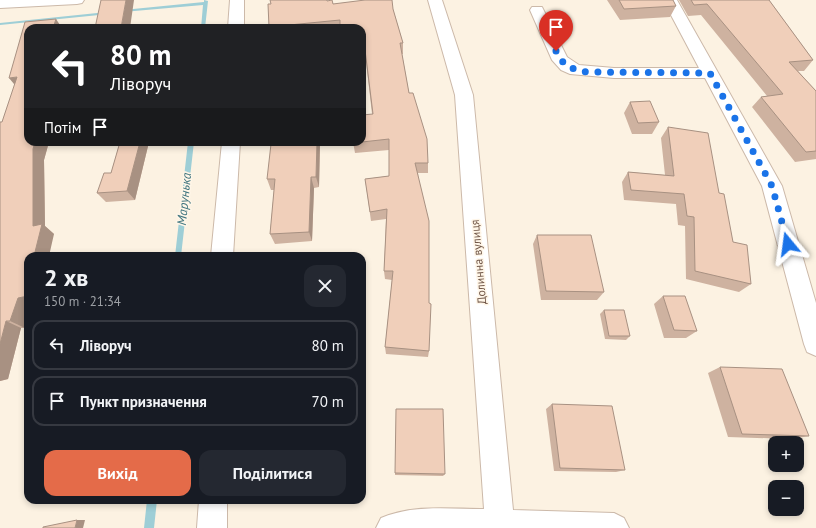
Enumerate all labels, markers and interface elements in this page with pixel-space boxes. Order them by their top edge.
pin [539,10,573,51]
icon: arrive [545,16,567,38]
text: 80 m [110,36,171,73]
icon: left [44,40,96,92]
text: Ліворуч [110,72,171,95]
icon: arrive [89,116,111,138]
text: Потім [44,118,81,137]
water label: Марунька [173,171,195,226]
street label: Долинна вулиця [467,219,489,305]
position arrow [767,223,809,265]
text: 2 хв [44,262,88,293]
button: close [304,265,346,307]
text: 150 m · 21:34 [44,293,121,310]
icon: left [46,334,68,356]
text: Ліворуч [80,336,132,355]
text: 80 m [311,336,344,355]
icon: arrive [46,390,68,412]
text: Пункт призначення [80,392,207,411]
text: 70 m [311,392,344,411]
map controls [768,436,804,516]
button: + [768,436,804,472]
button: Вихід [44,450,191,496]
button: Поділитися [199,450,346,496]
button: − [768,480,804,516]

